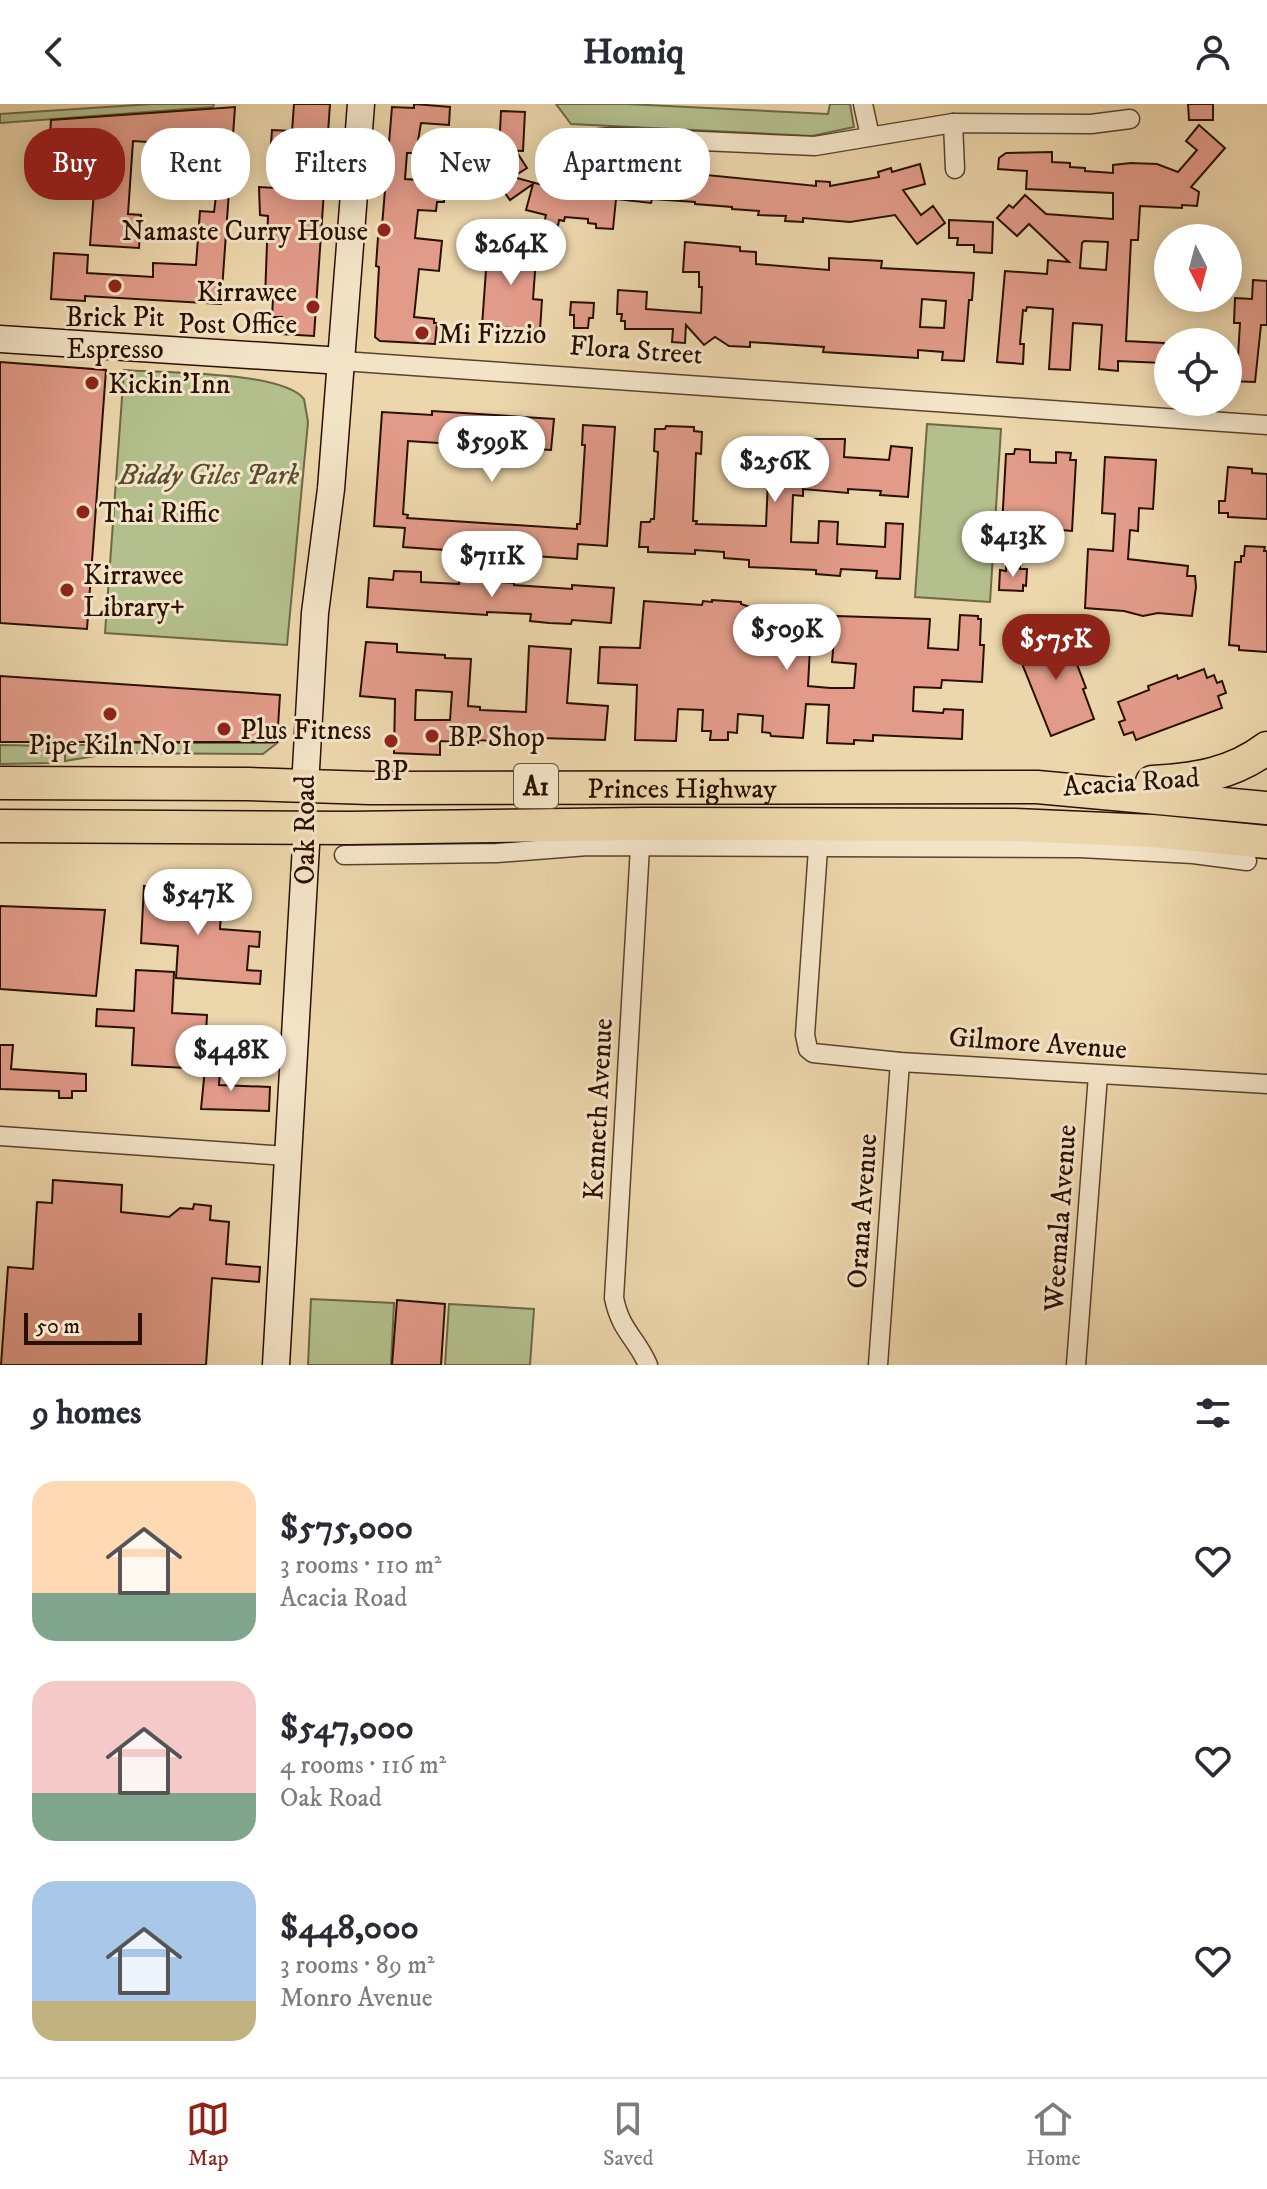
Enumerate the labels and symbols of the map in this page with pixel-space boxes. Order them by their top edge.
place label: Namaste Curry House [122,214,368,249]
pin: $264K [455,219,567,287]
marker: Namaste Curry House [375,221,393,239]
north arrow [1154,224,1242,312]
place label: Kirrawee Post Office [178,275,297,342]
marker: Brick Pit Espresso [106,277,124,295]
marker: Kirrawee Post Office [304,298,322,316]
place label: Brick Pit Espresso [65,300,165,367]
place label: Mi Fizzio [438,317,546,352]
marker: Mi Fizzio [413,324,431,342]
street label: Flora Street [568,328,704,373]
place label: Kickin'Inn [108,367,231,402]
marker: Kickin'Inn [83,374,101,392]
pin: $599K [436,416,548,484]
pin: $256K [719,436,831,504]
park label: Biddy Giles Park [118,458,300,493]
place label: Thai Riffic [99,496,220,531]
marker: Thai Riffic [74,503,92,521]
pin: $413K [957,511,1069,579]
pin: $711K [436,531,548,599]
place label: Kirrawee Library+ [83,558,185,625]
marker: Kirrawee Library+ [58,581,76,599]
pin: $509K [731,604,843,672]
pin: $575K [1000,614,1112,682]
marker: Pipe Kiln No 1 [101,705,119,723]
place label: Plus Fitness [240,713,371,748]
marker: Plus Fitness [215,720,233,738]
place label: BP Shop [448,720,545,755]
marker: BP Shop [423,727,441,745]
place label: Pipe Kiln No 1 [28,728,192,763]
marker: BP [382,732,400,750]
place label: BP [374,754,408,789]
street label: Acacia Road [1062,760,1201,805]
road number: A1 [514,764,558,808]
street label: Princes Highway [587,771,777,807]
street label: Oak Road [288,775,323,885]
pin: $547K [142,869,254,937]
street label: Kenneth Avenue [576,1017,621,1201]
street label: Gilmore Avenue [948,1020,1128,1067]
pin: $448K [175,1025,287,1093]
street label: Weemala Avenue [1036,1123,1084,1314]
street label: Orana Avenue [840,1132,885,1290]
scale bar [24,1309,142,1345]

